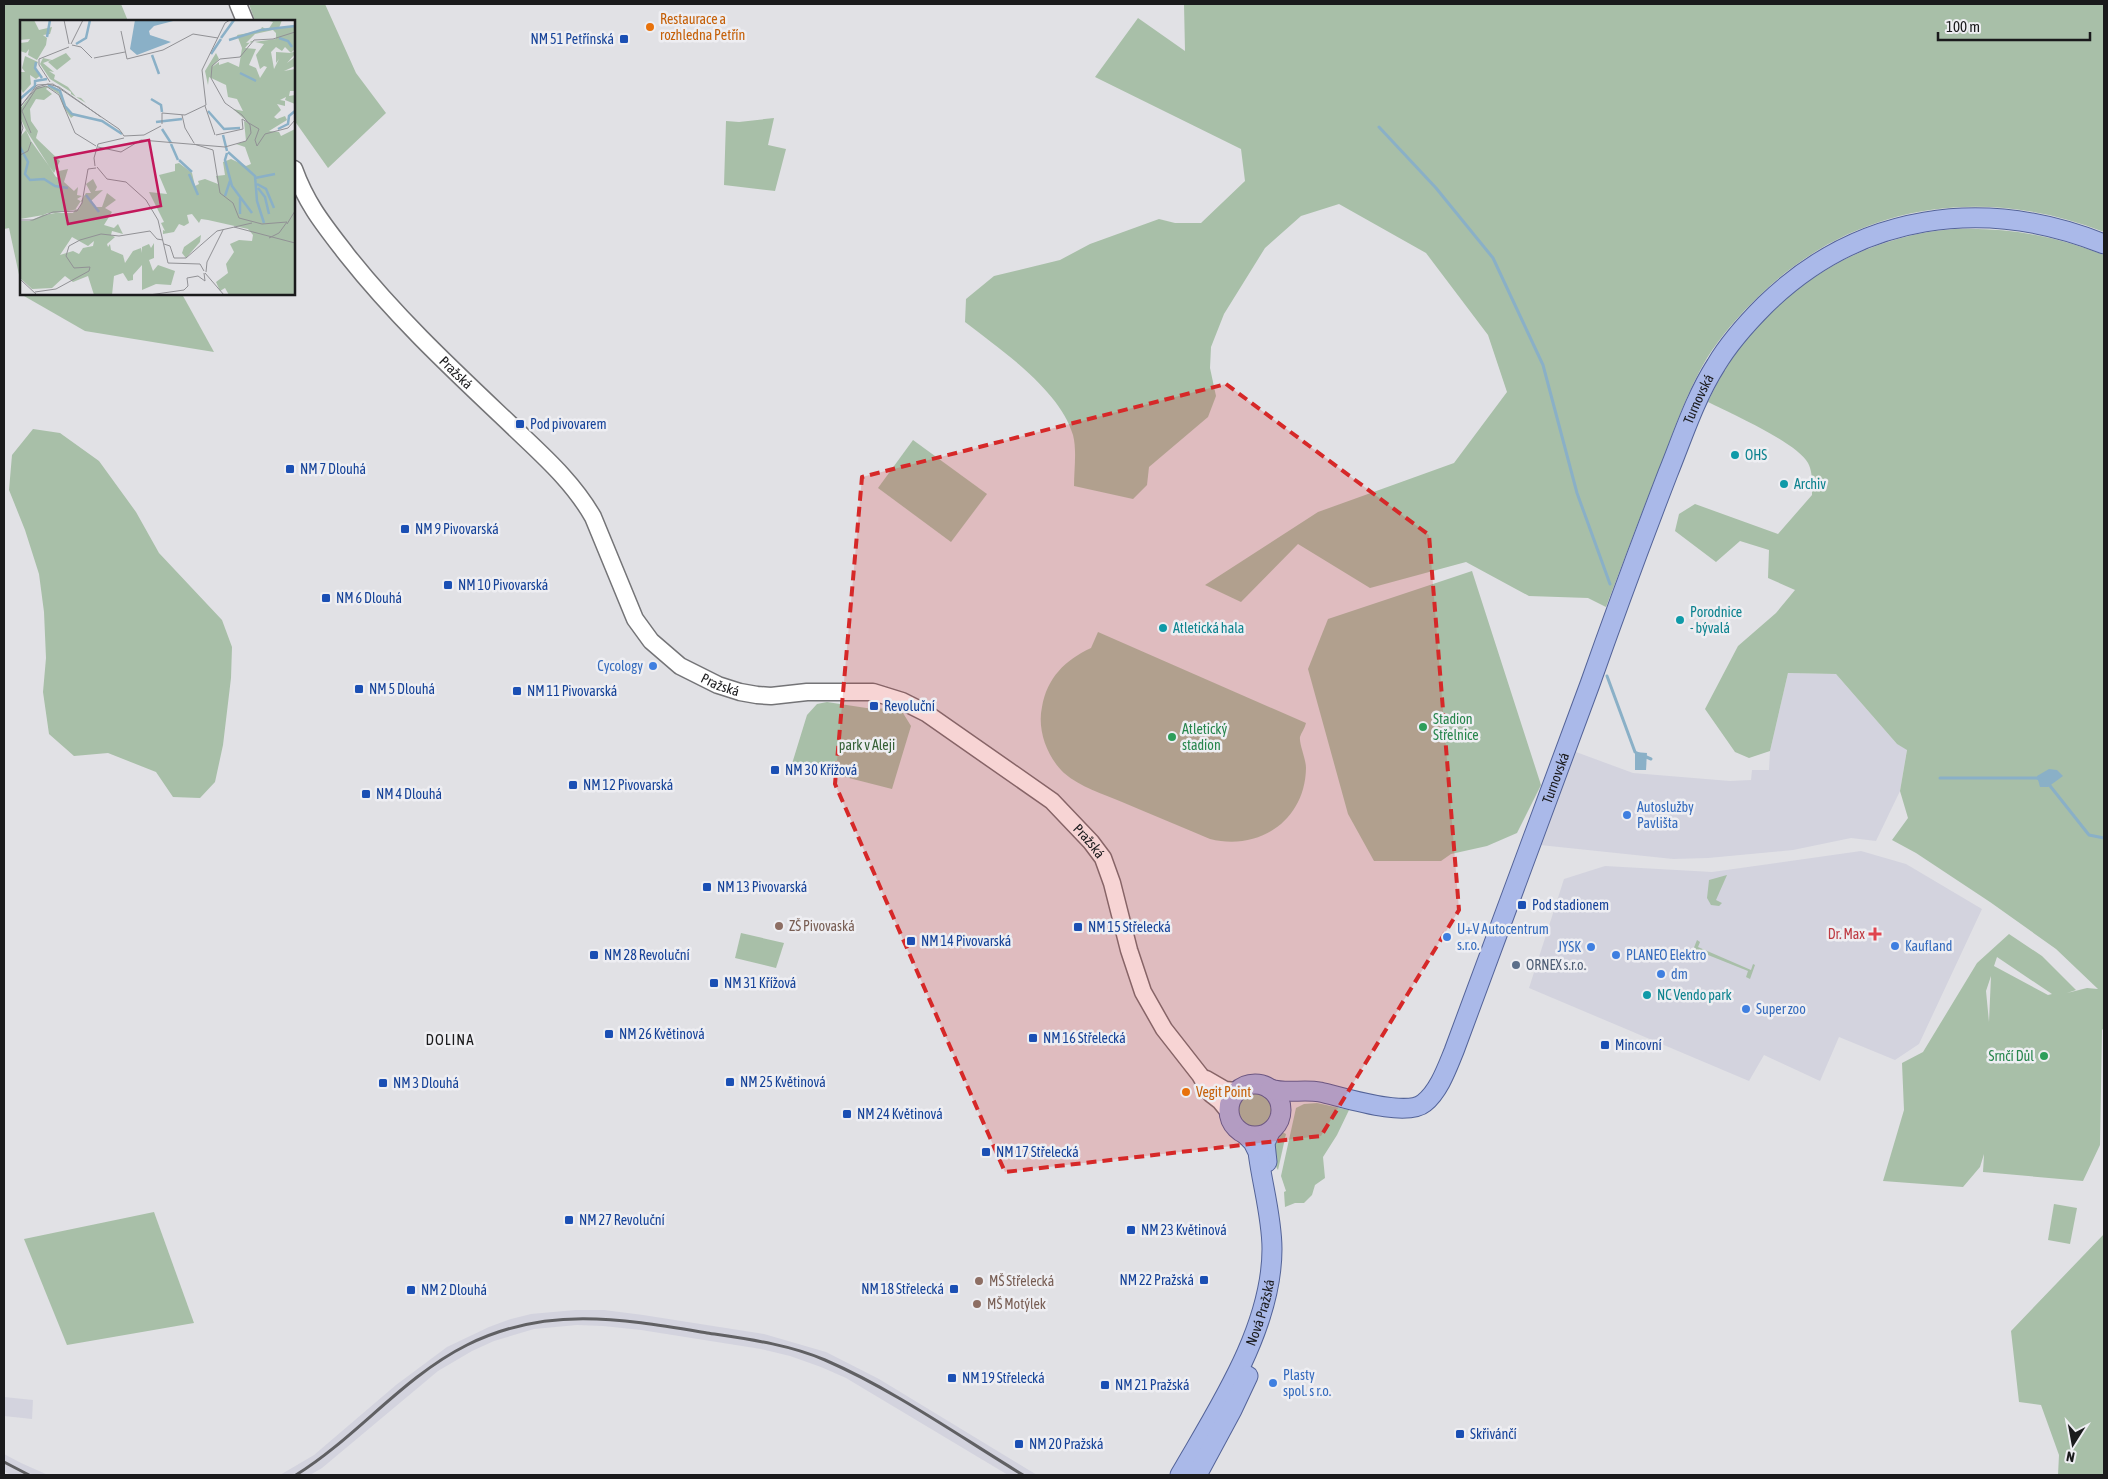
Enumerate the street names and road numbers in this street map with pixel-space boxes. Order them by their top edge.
street label: Pražská [436,353,476,392]
street label: Turnovská [1680,371,1717,426]
street label: Pražská [698,670,741,699]
street label: Turnovská [1539,750,1572,806]
street label: Pražská [1070,821,1108,861]
street label: Nová Pražská [1243,1278,1277,1348]

